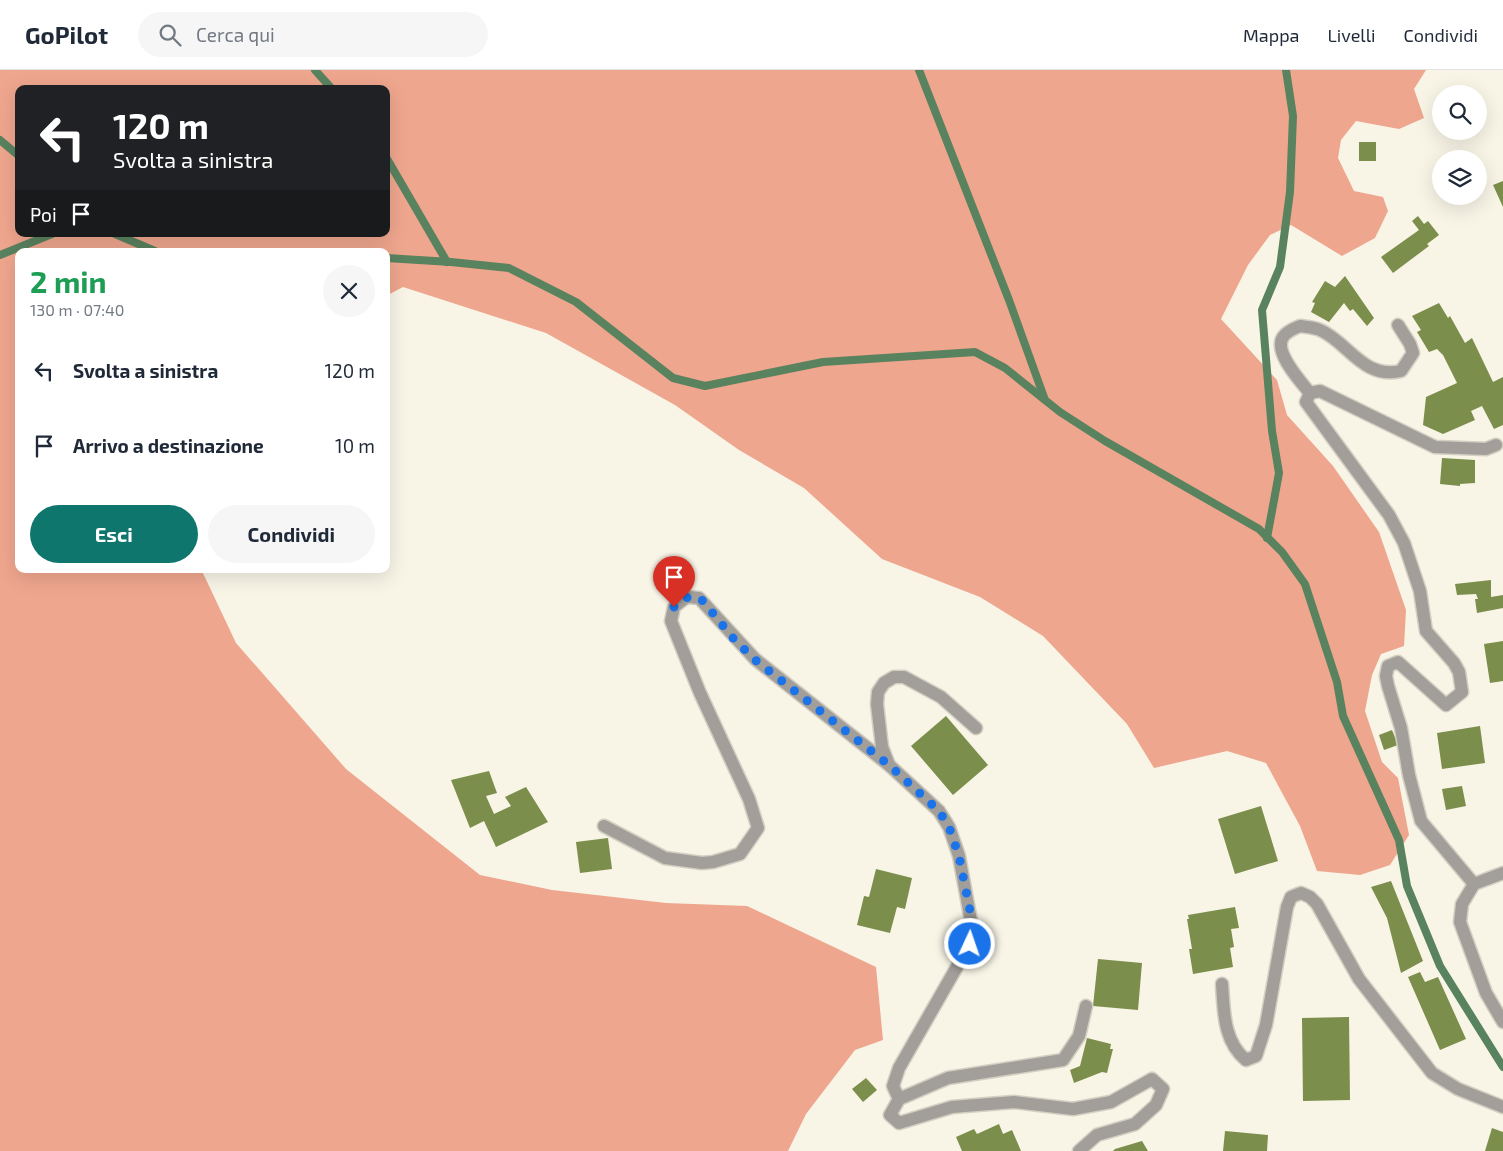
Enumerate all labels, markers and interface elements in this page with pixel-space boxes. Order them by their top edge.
search box [138,12,488,57]
text: GoPilot [25,20,108,49]
icon: search [156,21,184,49]
text: Cerca qui [196,23,275,46]
text: Mappa [1243,24,1300,46]
text: Livelli [1328,24,1375,46]
text: Condividi [1403,24,1478,46]
map controls [1432,85,1487,205]
button: search [1432,85,1487,140]
text: 120 m [113,104,209,146]
icon: left [30,105,95,170]
text: Svolta a sinistra [113,146,273,172]
button: layers [1432,150,1487,205]
icon: arrive [67,200,95,228]
text: Poi [30,203,57,226]
text: 2 min [30,263,107,299]
button: close [323,265,375,317]
text: 130 m · 07:40 [30,300,125,319]
icon: left [30,357,58,385]
text: Svolta a sinistra [73,359,218,382]
text: 120 m [324,359,375,382]
icon: arrive [30,432,58,460]
text: Arrivo a destinazione [73,434,264,457]
text: 10 m [335,434,375,457]
button: Esci [30,505,198,563]
button: Condividi [208,505,375,563]
pin [653,556,695,607]
icon: arrive [660,563,688,591]
position arrow [943,917,995,969]

